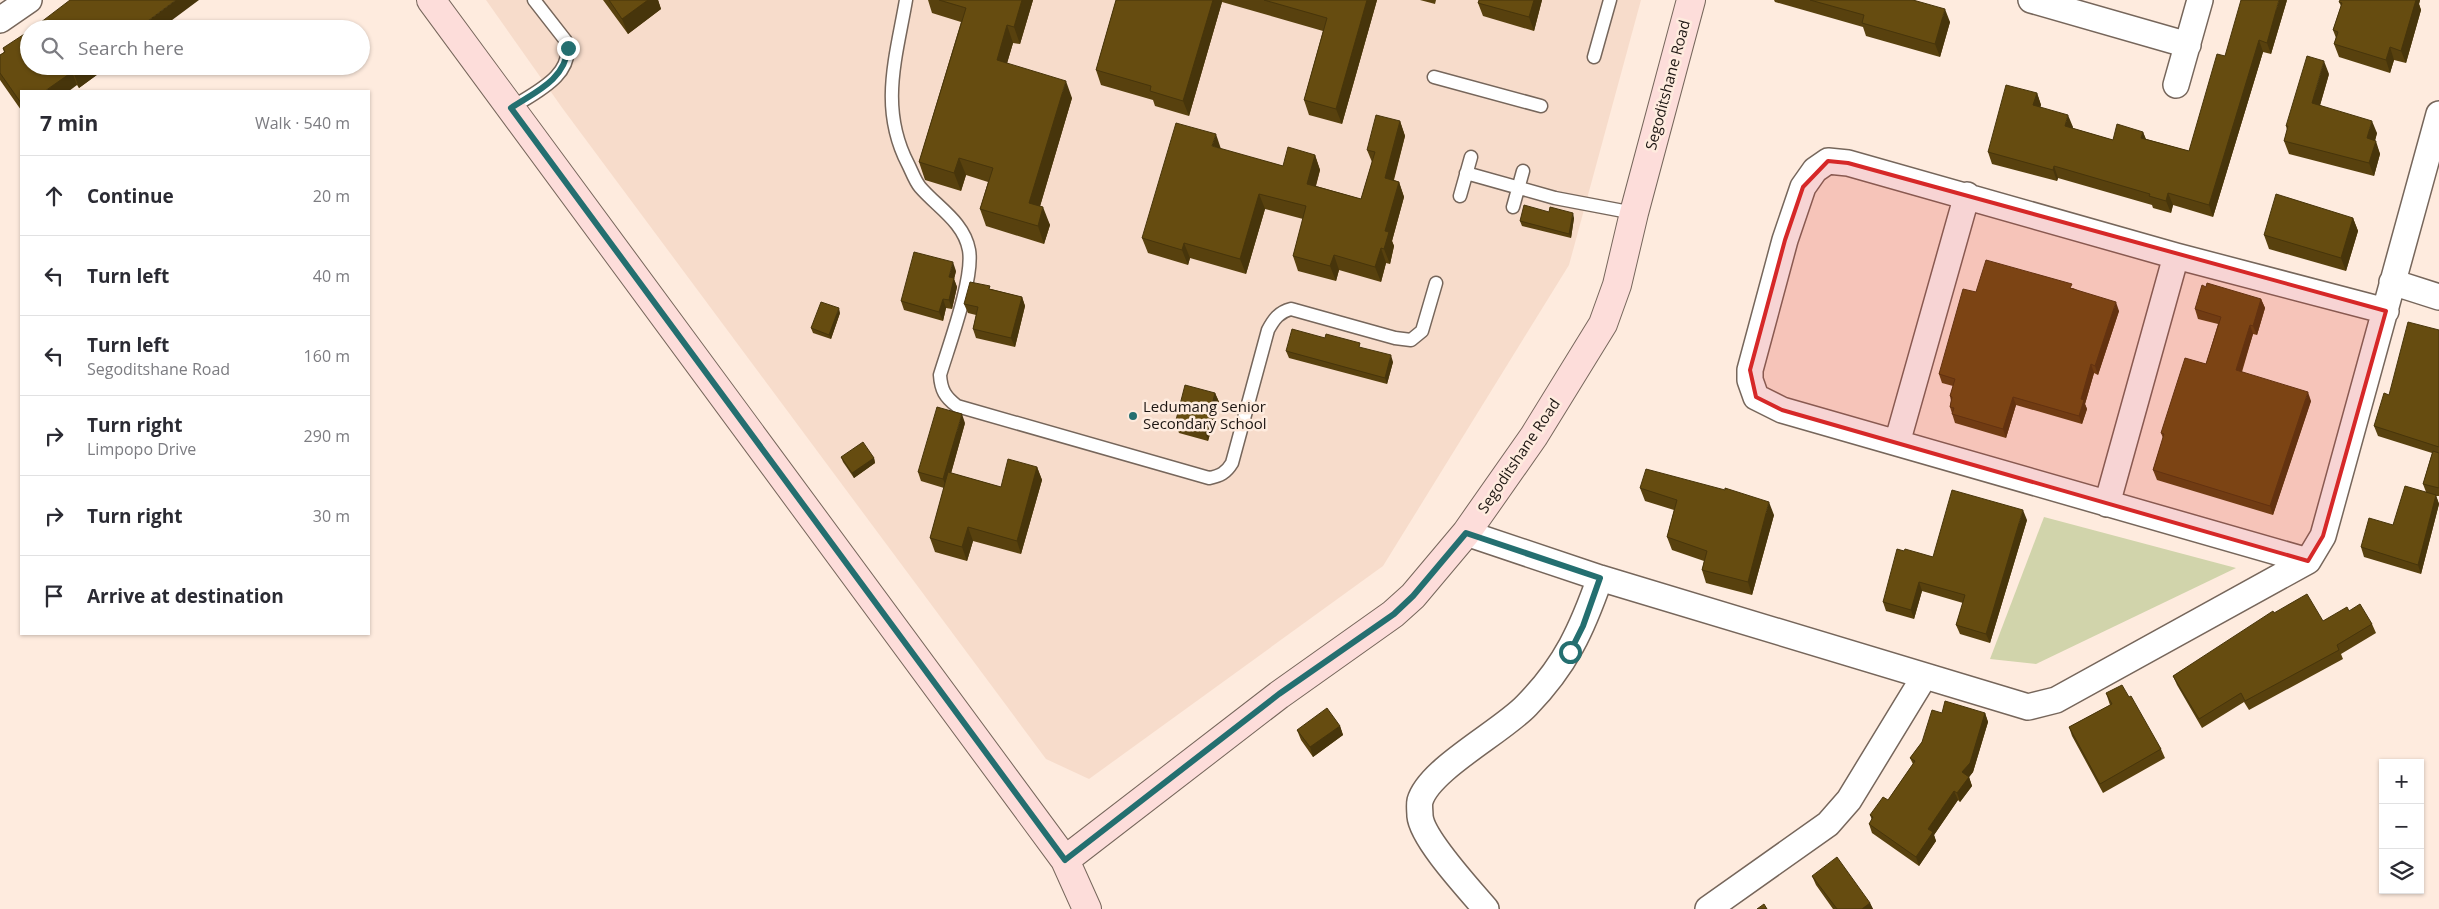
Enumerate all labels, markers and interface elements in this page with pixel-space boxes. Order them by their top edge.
street label: Segoditshane Road [1640,17,1694,152]
search box [20,20,370,75]
icon: search [38,34,66,62]
text: Search here [78,35,184,61]
route end [557,37,580,60]
text: 7 min [40,109,98,137]
text: Walk · 540 m [255,112,350,134]
icon: ahead [40,182,68,210]
text: Continue [87,183,174,209]
text: 20 m [313,185,350,207]
icon: left [40,262,68,290]
text: Turn left [87,263,169,289]
text: 40 m [313,265,350,287]
text: Turn left [87,332,169,358]
icon: left [40,342,68,370]
text: 160 m [304,345,350,367]
text: Segoditshane Road [87,358,230,380]
street label: Segoditshane Road [1472,394,1564,517]
place label: Ledumang Senior Secondary School [1143,396,1267,433]
marker: Ledumang Senior Secondary School [1127,410,1139,422]
text: Turn right [87,412,182,438]
icon: right [40,422,68,450]
text: 290 m [304,425,350,447]
text: Limpopo Drive [87,438,196,460]
icon: right [40,502,68,530]
text: Turn right [87,503,182,529]
text: 30 m [313,505,350,527]
icon: arrive [40,582,68,610]
text: Arrive at destination [87,583,284,609]
route start [1559,641,1582,664]
map controls [2379,759,2424,894]
button: + [2379,759,2424,804]
button: − [2379,804,2424,849]
button: layers [2379,849,2424,894]

